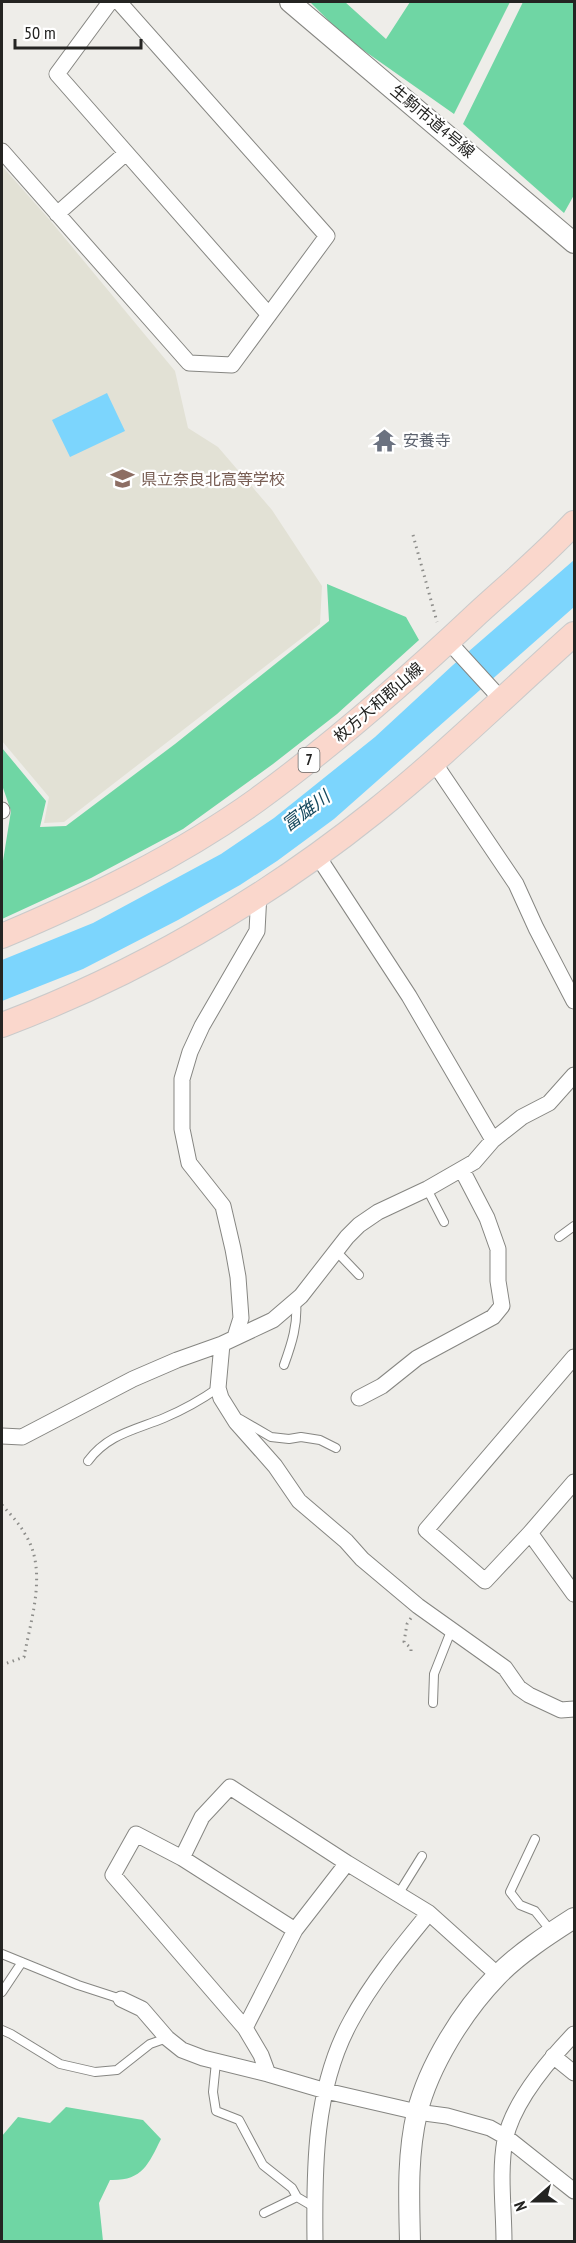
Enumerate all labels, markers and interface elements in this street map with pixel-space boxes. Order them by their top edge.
scale bar [15,12,141,50]
text: 50 m [24,21,56,44]
street label: 生駒市道4号線 [387,80,479,162]
temple icon: 安養寺 [372,427,398,453]
place label: 安養寺 [403,430,451,450]
school or university icon: 県立奈良北高等学校 [110,466,136,492]
place label: 県立奈良北高等学校 [141,469,285,489]
street label: 枚方大和郡山線 [329,658,427,746]
road number: 7 [298,748,320,772]
water label: 富雄川 [277,784,336,836]
north arrow [504,2171,564,2231]
text: N [509,2199,531,2214]

